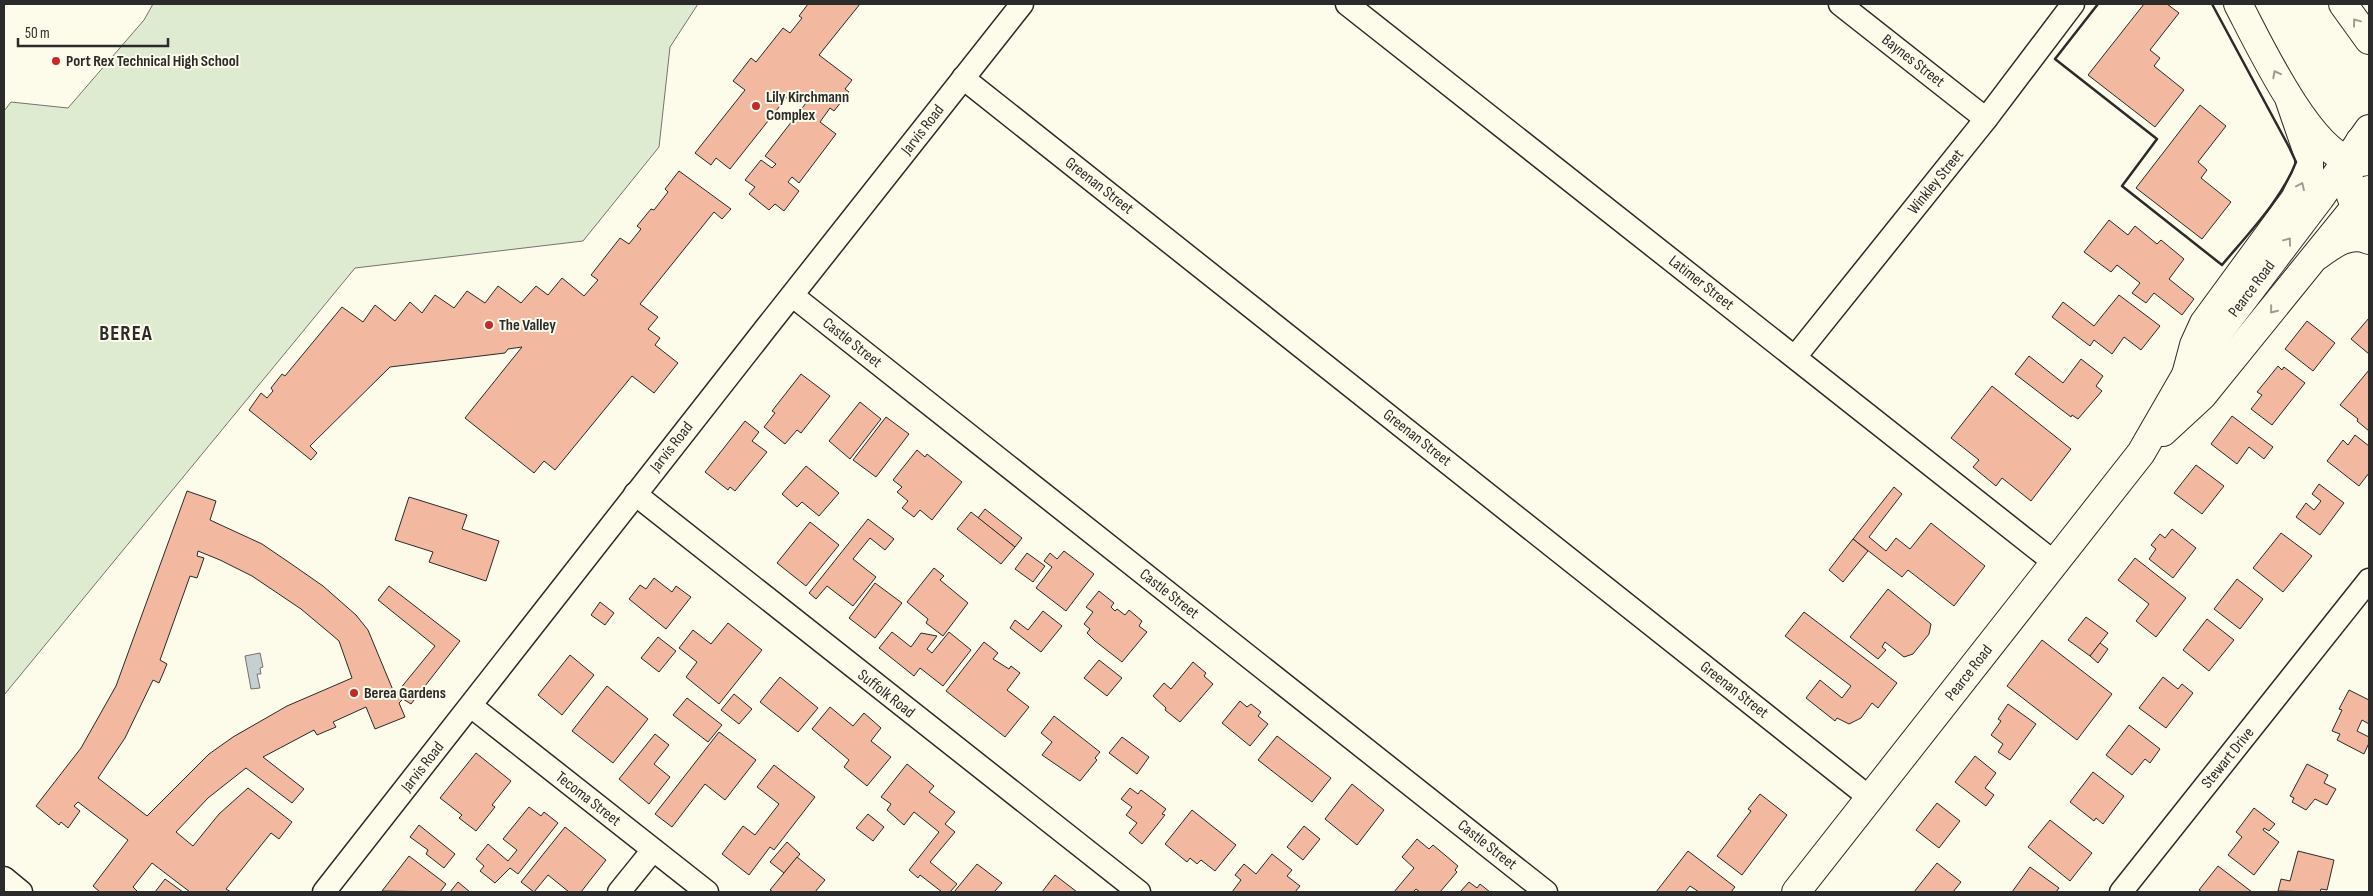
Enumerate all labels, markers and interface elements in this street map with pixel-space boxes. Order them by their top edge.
scale bar [18,15,168,47]
one-way arrow [2353,18,2362,28]
text: 50 m [25,24,50,43]
street label: Baynes Street [1878,31,1948,92]
place label: Port Rex Technical High School [66,52,239,71]
marker: Port Rex Technical High School [50,55,62,67]
one-way arrow [2272,70,2282,79]
place label: Lily Kirchmann Complex [766,88,849,125]
marker: Lily Kirchmann Complex [750,100,762,112]
street label: Jarvis Road [897,101,948,160]
street label: Winkley Street [1904,146,1968,218]
street label: Greenan Street [1061,153,1137,219]
one-way arrow [2295,182,2306,191]
one-way arrow [2282,237,2291,247]
street label: Latimer Street [1665,252,1737,314]
street label: Pearce Road [2225,257,2279,321]
one-way arrow [2270,304,2278,313]
street label: Castle Street [819,314,886,372]
place label: The Valley [499,316,556,335]
marker: The Valley [483,319,495,331]
district label: BEREA [99,321,153,346]
street label: Greenan Street [1379,405,1455,471]
street label: Jarvis Road [646,418,697,477]
street label: Castle Street [1136,565,1203,623]
street label: Pearce Road [1941,641,1997,705]
street label: Greenan Street [1696,657,1772,723]
street label: Suffolk Road [854,666,918,722]
place label: Berea Gardens [364,684,446,703]
marker: Berea Gardens [348,687,360,699]
street label: Stewart Drive [2198,724,2258,792]
street label: Jarvis Road [397,738,448,797]
street label: Tecoma Street [552,768,625,830]
street label: Castle Street [1454,816,1521,874]

